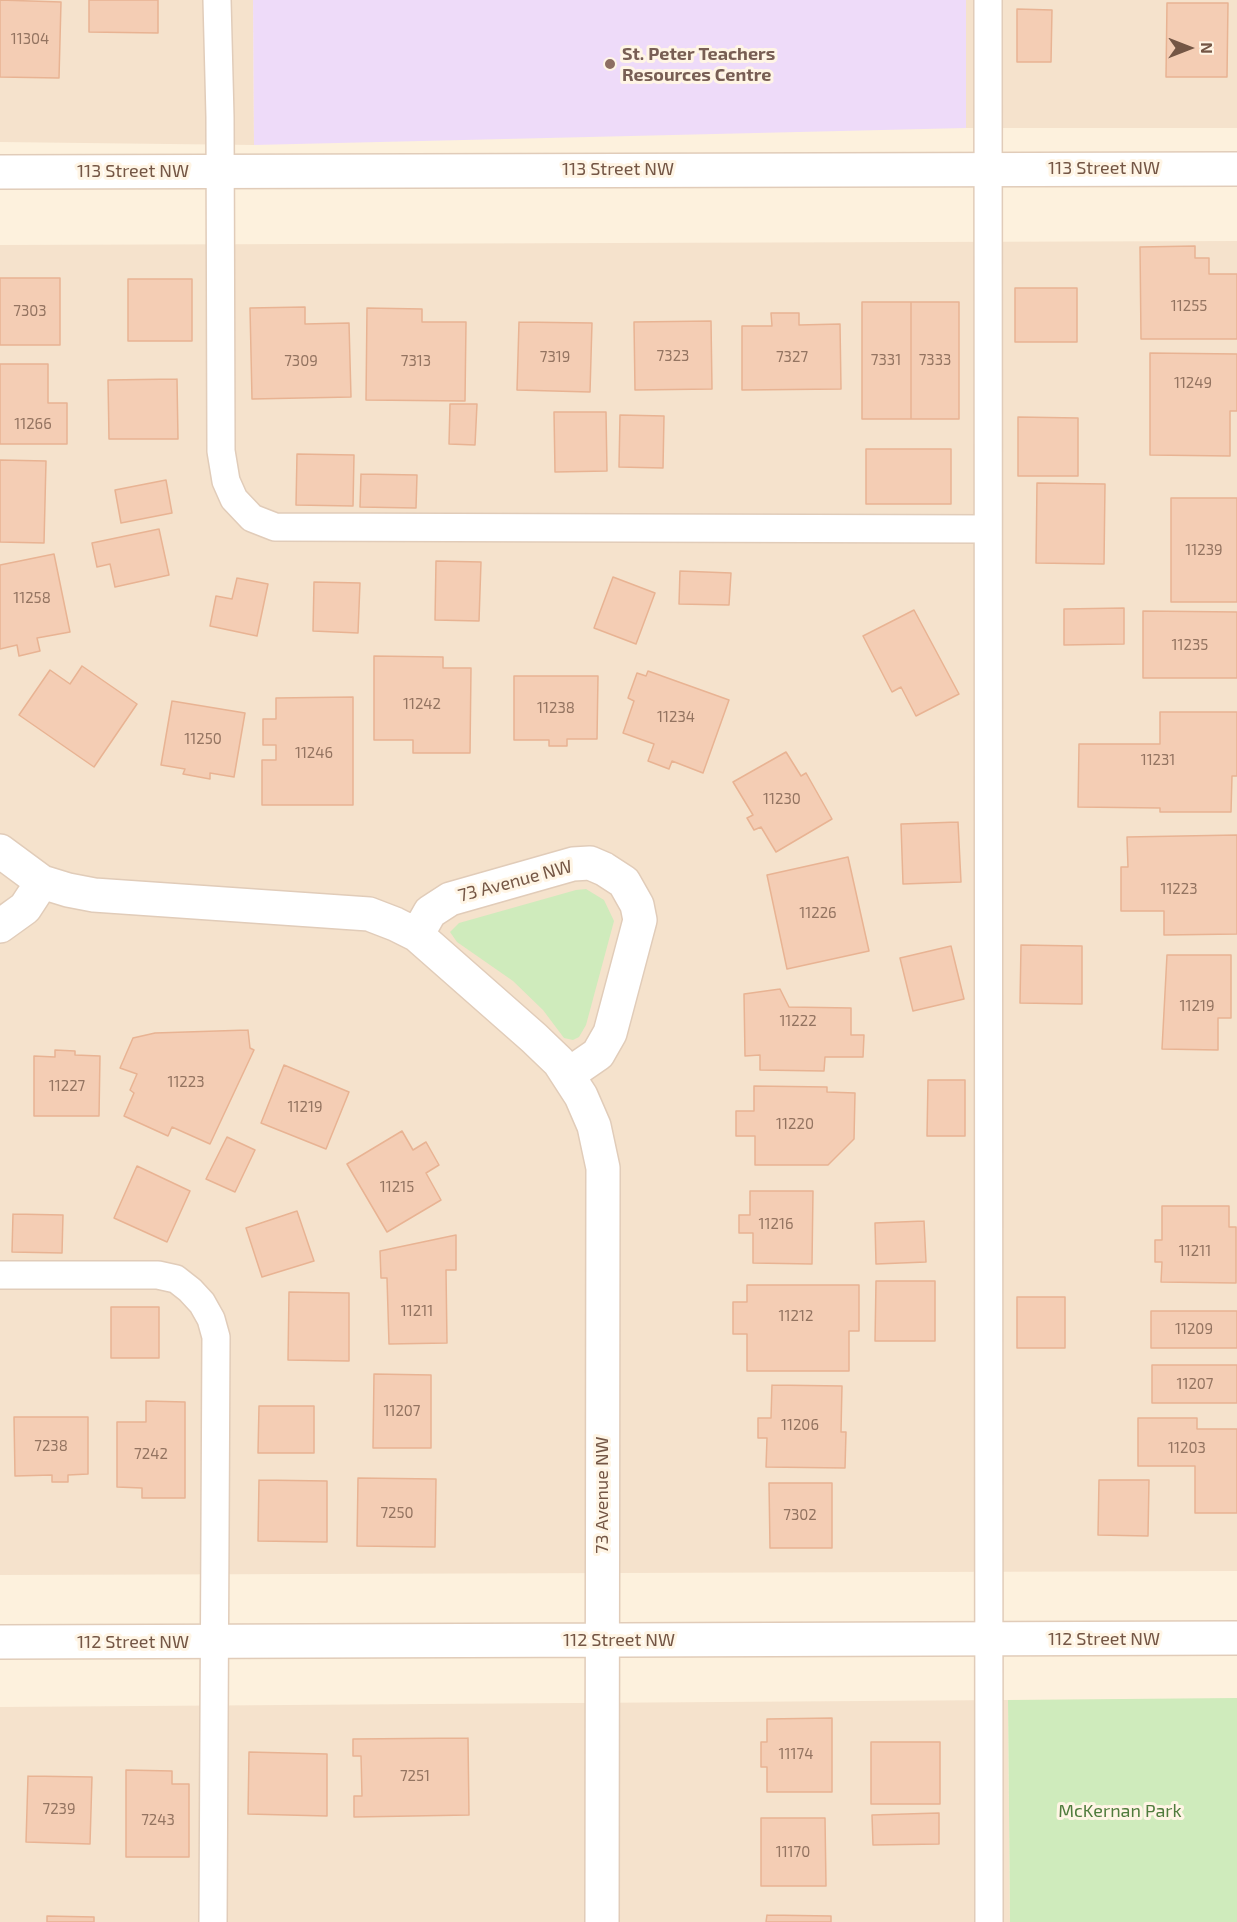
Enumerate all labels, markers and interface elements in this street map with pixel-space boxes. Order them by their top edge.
north arrow [1159,18,1219,78]
house number: 11304 [11,30,49,48]
text: N [1198,42,1217,54]
place label: St. Peter Teachers Resources Centre [622,43,775,86]
marker: St. Peter Teachers Resources Centre [603,57,617,71]
street label: 113 Street NW [1048,157,1160,179]
street label: 113 Street NW [562,158,674,180]
street label: 113 Street NW [77,160,189,182]
house number: 11255 [1171,297,1207,315]
house number: 7303 [13,302,47,320]
house number: 7323 [657,347,689,365]
house number: 7319 [540,348,570,366]
house number: 7327 [776,348,808,366]
house number: 7331 [871,351,901,369]
house number: 7333 [919,351,951,369]
house number: 7309 [284,352,318,370]
house number: 7313 [401,352,431,370]
house number: 11249 [1174,374,1212,392]
house number: 11266 [14,415,52,433]
house number: 11239 [1185,541,1223,559]
house number: 11258 [13,589,51,607]
house number: 11235 [1172,636,1208,654]
house number: 11242 [403,695,441,713]
house number: 11238 [537,699,575,717]
house number: 11234 [657,708,695,726]
house number: 11250 [184,730,222,748]
house number: 11246 [295,744,333,762]
house number: 11231 [1141,751,1175,769]
house number: 11230 [763,790,801,808]
street label: 73 Avenue NW [456,855,574,907]
house number: 11223 [1160,880,1198,898]
house number: 11226 [799,904,837,922]
house number: 11219 [1180,997,1214,1015]
house number: 11222 [779,1012,817,1030]
house number: 11223 [167,1073,205,1091]
house number: 11227 [49,1077,85,1095]
house number: 11219 [288,1098,322,1116]
house number: 11220 [776,1115,814,1133]
house number: 11215 [380,1178,414,1196]
house number: 11216 [759,1215,793,1233]
house number: 11211 [1179,1242,1211,1260]
house number: 11211 [401,1302,433,1320]
house number: 11212 [779,1307,813,1325]
house number: 11209 [1175,1320,1213,1338]
house number: 11207 [1176,1375,1214,1393]
house number: 11207 [383,1402,421,1420]
house number: 11206 [781,1416,819,1434]
street label: 73 Avenue NW [591,1436,613,1554]
house number: 7238 [34,1437,68,1455]
house number: 11203 [1168,1439,1206,1457]
house number: 7242 [134,1445,168,1463]
house number: 7250 [380,1504,414,1522]
house number: 7302 [783,1506,817,1524]
street label: 112 Street NW [1048,1628,1160,1650]
street label: 112 Street NW [563,1629,675,1651]
street label: 112 Street NW [77,1631,189,1653]
house number: 11174 [779,1745,813,1763]
house number: 7251 [400,1767,430,1785]
house number: 7239 [42,1800,76,1818]
park label: McKernan Park [1058,1800,1182,1822]
house number: 7243 [141,1811,175,1829]
house number: 11170 [776,1843,810,1861]

